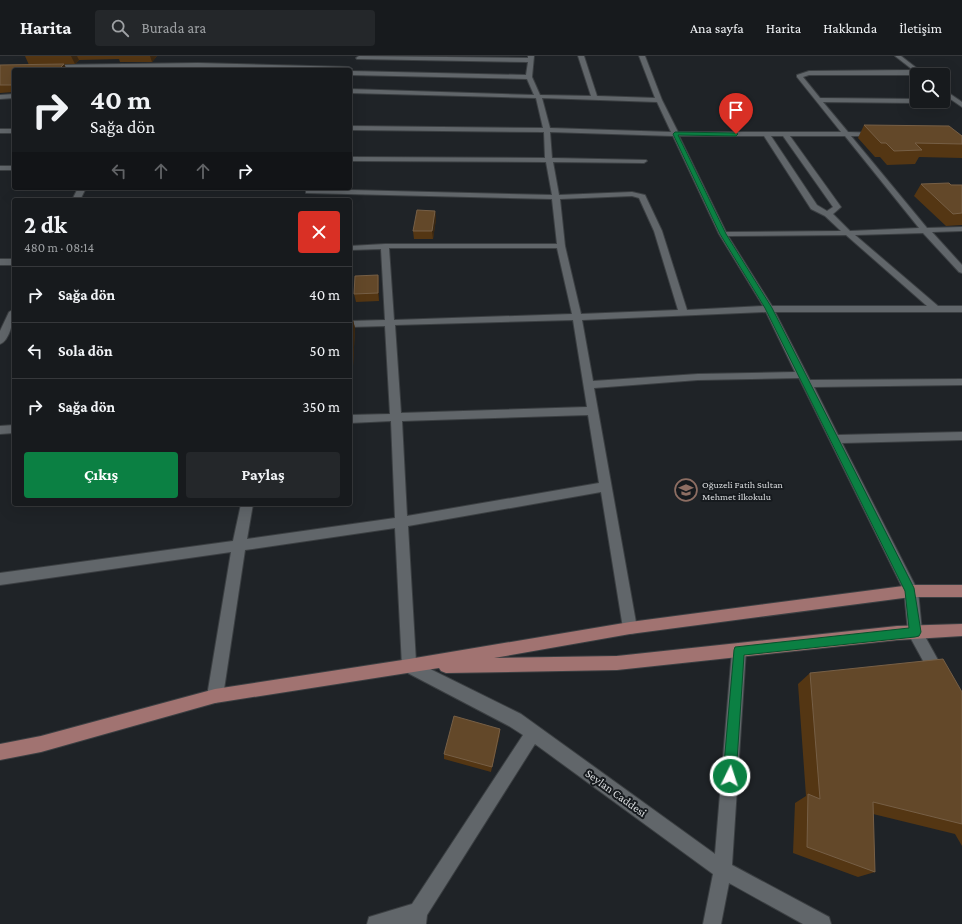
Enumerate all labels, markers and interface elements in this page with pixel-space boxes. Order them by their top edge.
search box [95,10,375,46]
text: Harita [20,17,71,38]
icon: search [109,17,131,39]
text: Burada ara [141,20,206,36]
text: Ana sayfa [690,20,744,36]
text: Harita [766,20,801,36]
text: Hakkında [823,20,877,36]
text: İletişim [899,20,942,36]
map controls [910,68,950,108]
button: search [910,68,950,108]
icon: right [24,84,76,136]
text: 40 m [90,84,151,115]
pin [719,93,753,134]
icon: arrive [725,99,747,121]
text: Sağa dön [90,117,155,137]
icon: left [108,160,130,182]
icon: ahead [150,160,172,182]
icon: ahead [192,160,214,182]
icon: right [234,160,256,182]
text: 2 dk [24,211,67,238]
button: close [298,211,340,253]
text: 480 m · 08:14 [24,240,94,255]
icon: right [24,284,46,306]
text: Sağa dön [58,287,115,303]
text: 40 m [309,287,340,303]
icon: left [24,340,46,362]
text: Sola dön [58,343,113,359]
text: 50 m [310,343,340,359]
icon: right [24,396,46,418]
text: Sağa dön [58,399,115,415]
text: 350 m [302,399,340,415]
button: Çıkış [24,452,178,498]
button: Paylaş [186,452,340,498]
school or university icon: Oğuzeli Fatih Sultan Mehmet İlkokulu [673,477,699,503]
place label: Oğuzeli Fatih Sultan Mehmet İlkokulu [702,479,784,502]
position arrow [709,755,751,797]
street label: Seylan Caddesi [583,766,649,820]

